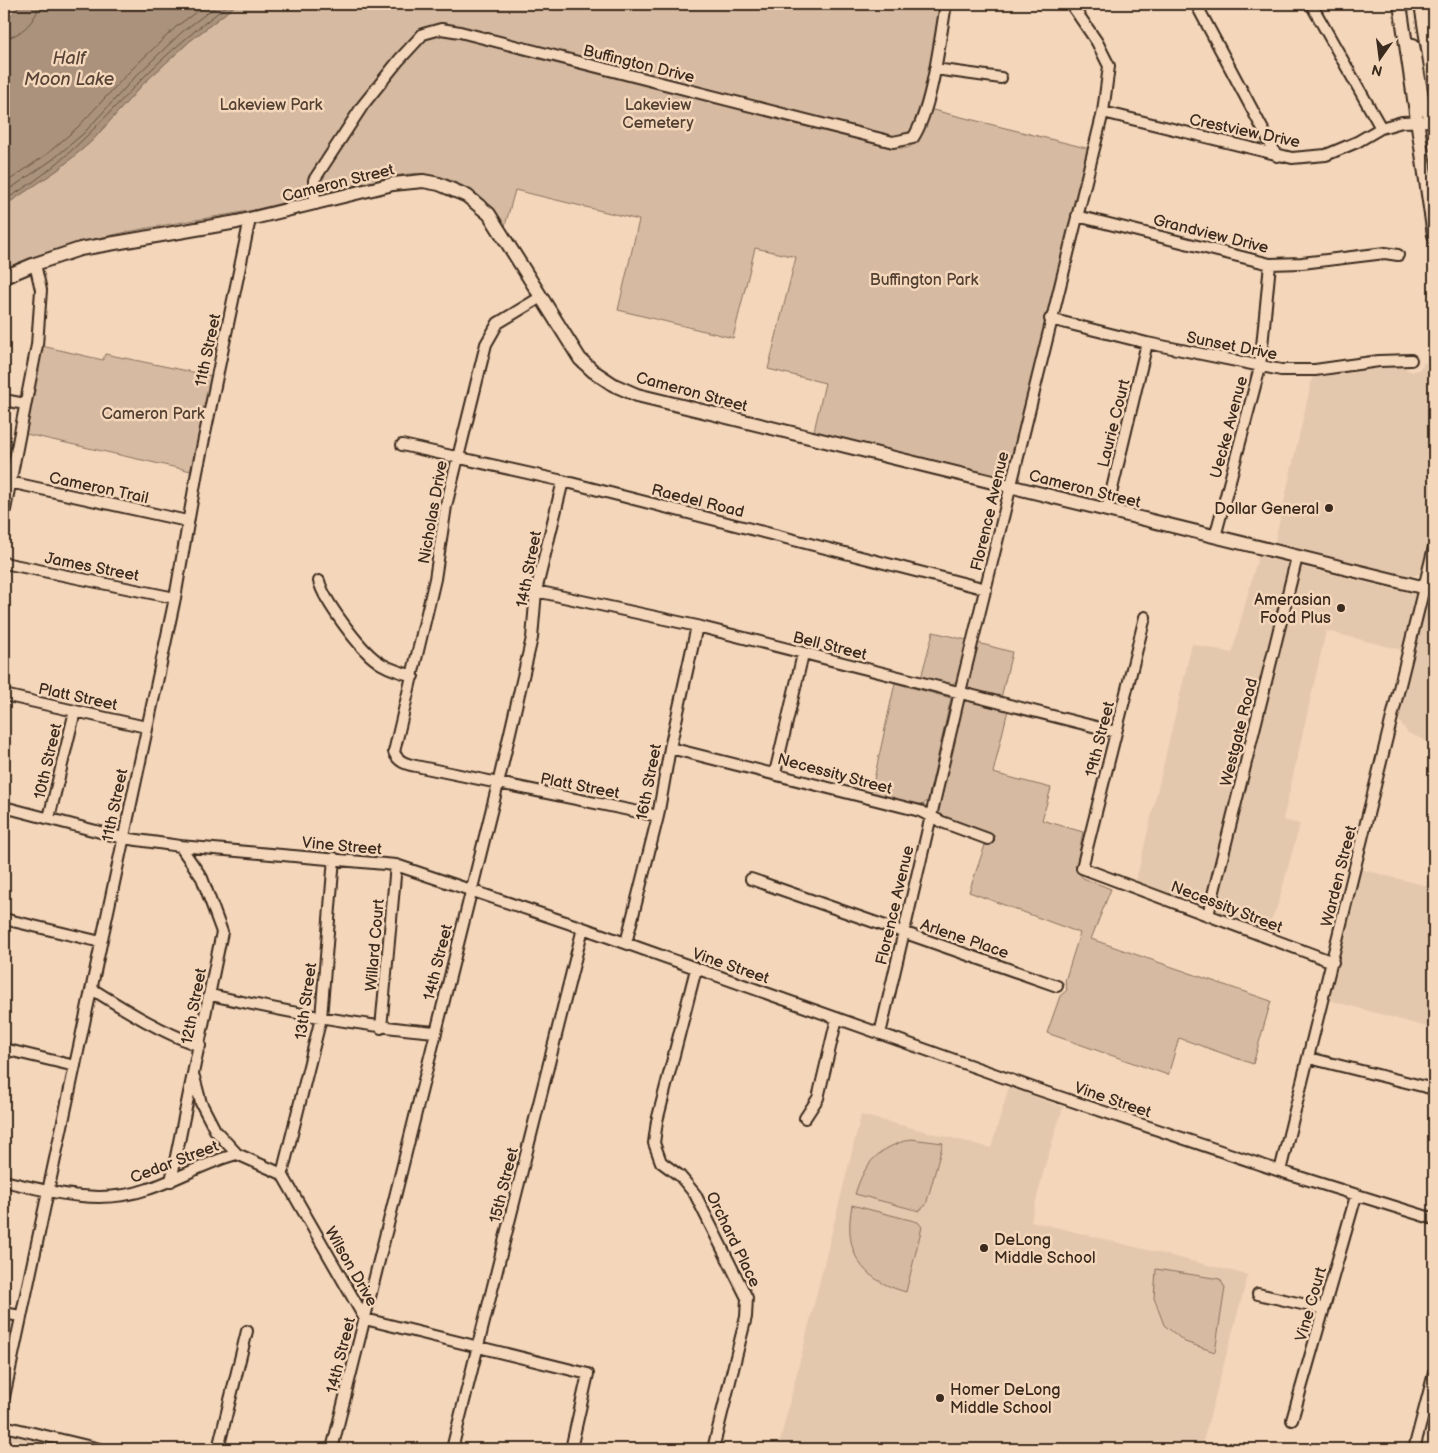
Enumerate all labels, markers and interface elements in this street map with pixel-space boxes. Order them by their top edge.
north arrow [1356,32,1406,82]
street label: Buffington Drive [581,41,697,88]
water label: Half Moon Lake [24,48,114,90]
text: N [1370,61,1384,80]
park label: Lakeview Park [220,96,323,115]
park label: Lakeview Cemetery [622,96,694,133]
street label: Crestview Drive [1188,110,1302,153]
street label: Cameron Street [280,160,396,207]
street label: Grandview Drive [1151,211,1271,258]
park label: Buffington Park [870,271,978,290]
street label: 11th Street [191,312,225,389]
street label: Sunset Drive [1185,328,1279,365]
street label: Cameron Street [634,368,750,416]
street label: Uecke Avenue [1207,374,1252,480]
street label: Laurie Court [1094,377,1135,469]
park label: Cameron Park [101,405,205,424]
street label: Florence Avenue [967,449,1014,573]
street label: Nicholas Drive [415,459,452,565]
street label: Cameron Street [1027,466,1143,513]
street label: Cameron Trail [47,469,150,508]
street label: Raedel Road [649,481,746,522]
place label: Dollar General [1214,500,1319,519]
marker: Dollar General [1323,502,1335,514]
street label: 14th Street [513,529,546,609]
street label: James Street [43,549,141,586]
place label: Amerasian Food Plus [1254,591,1331,628]
marker: Amerasian Food Plus [1335,602,1347,614]
street label: Bell Street [791,628,869,665]
street label: Westgate Road [1217,676,1262,788]
street label: Platt Street [36,680,119,715]
street label: 19th Street [1082,700,1119,779]
street label: 10th Street [31,721,66,801]
street label: 16th Street [633,742,666,822]
street label: Necessity Street [775,750,894,799]
street label: 11th Street [98,767,132,844]
street label: Platt Street [538,769,621,803]
street label: Warden Street [1318,824,1361,929]
street label: Vine Street [301,834,383,859]
street label: Florence Avenue [872,843,919,967]
street label: Necessity Street [1168,877,1285,937]
street label: Willard Court [362,898,389,992]
street label: Arlene Place [918,915,1012,964]
street label: 14th Street [420,922,457,1002]
street label: Vine Street [690,944,772,988]
street label: 13th Street [292,961,321,1041]
street label: 12th Street [178,966,211,1046]
street label: Vine Street [1072,1078,1154,1122]
street label: Cedar Street [128,1137,221,1188]
street label: 15th Street [486,1146,523,1225]
street label: Orchard Place [701,1189,764,1291]
street label: Wilson Drive [320,1223,381,1311]
place label: DeLong Middle School [994,1231,1096,1268]
marker: DeLong Middle School [978,1242,990,1254]
street label: Vine Court [1292,1265,1331,1344]
street label: 14th Street [323,1315,360,1395]
place label: Homer DeLong Middle School [950,1381,1061,1418]
marker: Homer DeLong Middle School [934,1392,946,1404]

